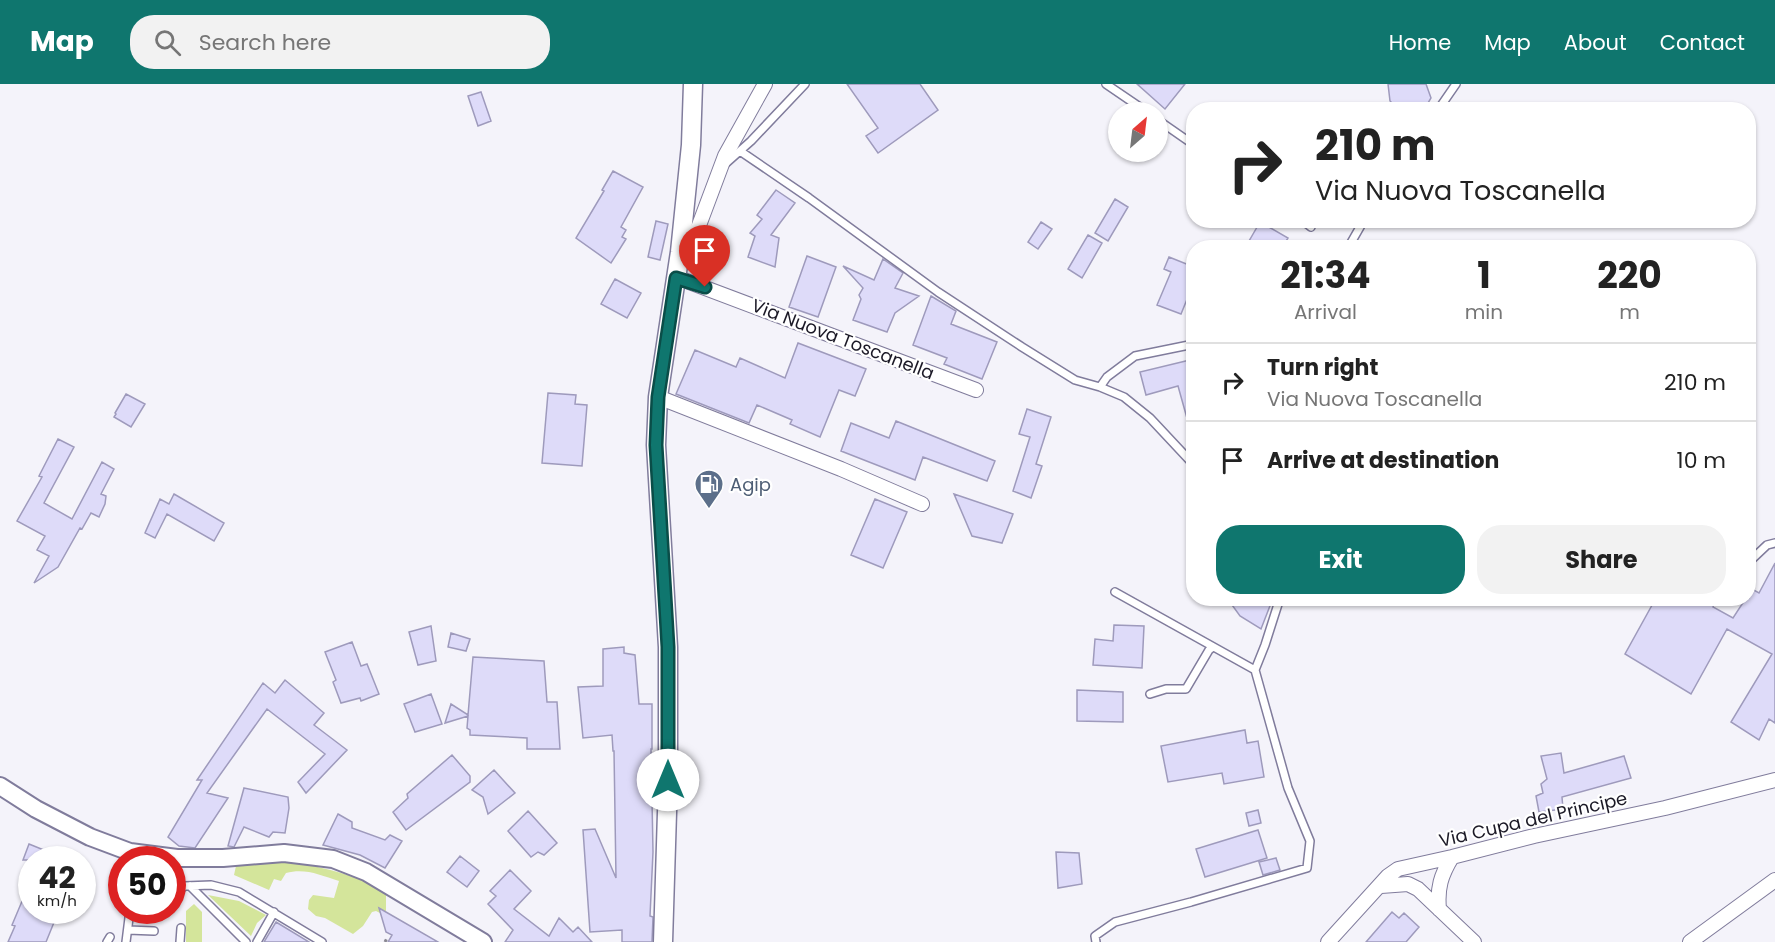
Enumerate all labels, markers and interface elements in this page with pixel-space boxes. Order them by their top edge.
search box [130,15,550,69]
text: Map [30,22,94,61]
icon: search [151,26,184,59]
text: Search here [199,27,331,58]
text: Home [1389,28,1451,57]
text: Map [1484,28,1531,57]
text: About [1564,28,1627,57]
text: Contact [1660,28,1745,57]
north arrow [1108,102,1168,162]
map controls [1108,102,1168,162]
text: 210 m [1315,116,1436,175]
icon: right [1216,126,1294,204]
text: Via Nuova Toscanella [1315,172,1606,209]
pin [679,225,730,287]
icon: arrive [688,234,721,267]
text: 21:34 [1280,250,1371,301]
text: 1 [1477,250,1491,301]
text: 220 [1597,250,1662,301]
street label: Via Nuova Toscanella [748,293,938,385]
text: Arrival [1294,298,1357,326]
text: min [1465,298,1503,326]
text: m [1619,298,1640,326]
text: Turn right [1267,352,1378,383]
icon: right [1216,366,1249,399]
text: 210 m [1664,367,1726,398]
text: Via Nuova Toscanella [1267,385,1482,413]
icon: arrive [1216,444,1249,477]
text: Arrive at destination [1267,445,1499,476]
text: 10 m [1677,445,1726,476]
fuel station icon: Agip [693,468,725,510]
place label: Agip [730,472,771,497]
button: Exit [1216,525,1465,594]
button: Share [1477,525,1726,594]
position arrow [636,748,700,812]
street label: Via Cupa del Principe [1436,785,1630,853]
speed limit sign: 50 [108,846,186,924]
text: 42 [38,856,76,899]
text: km/h [37,890,77,911]

